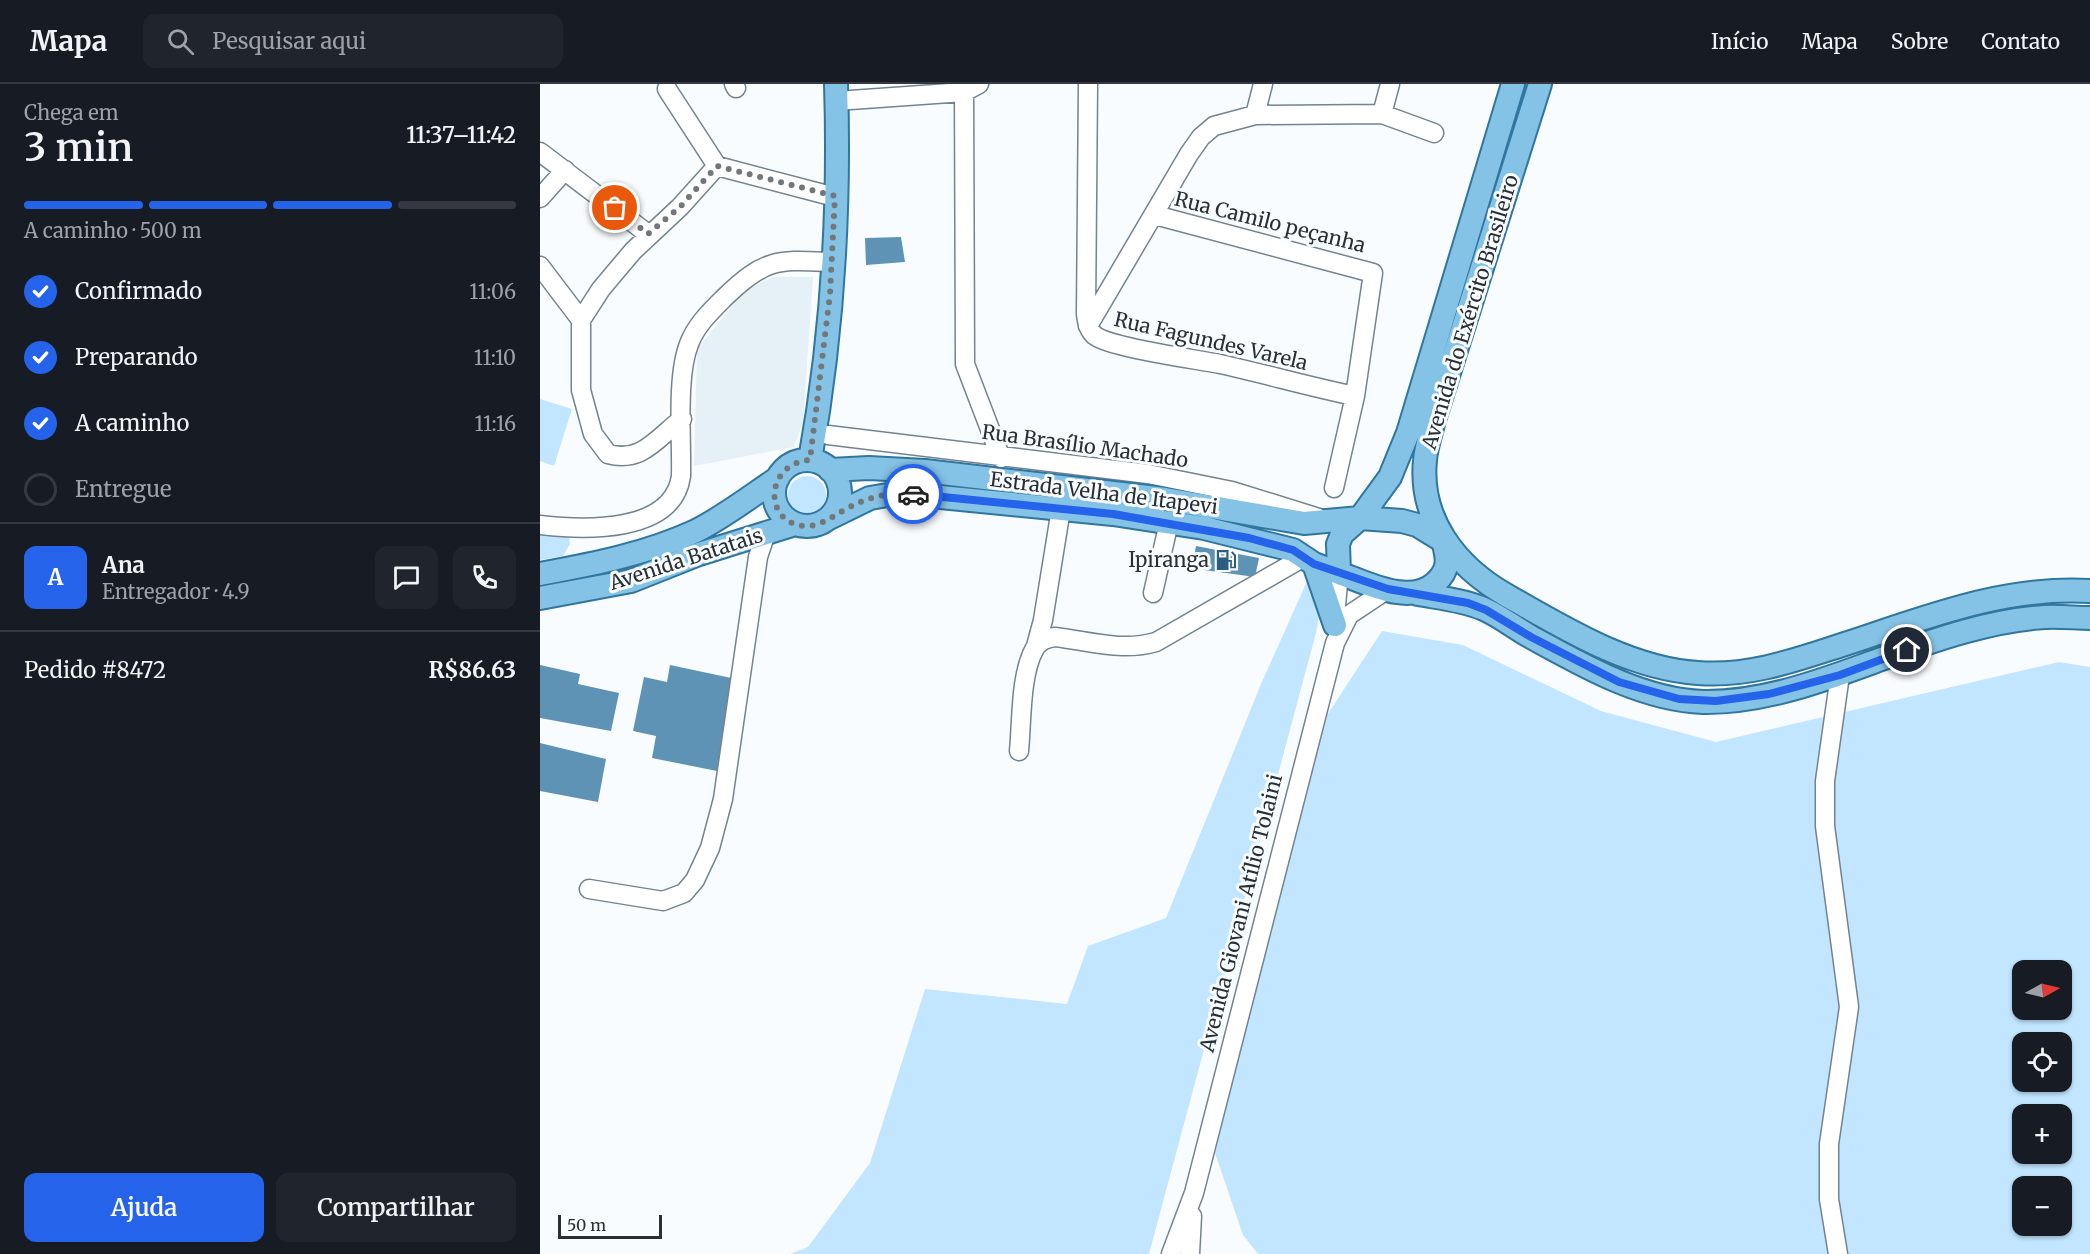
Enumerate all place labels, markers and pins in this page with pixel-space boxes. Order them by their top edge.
pin [589,182,640,233]
place label: Ipiranga [1128,547,1209,572]
fuel station icon: Ipiranga [1214,548,1238,572]
pin [1881,624,1932,675]

